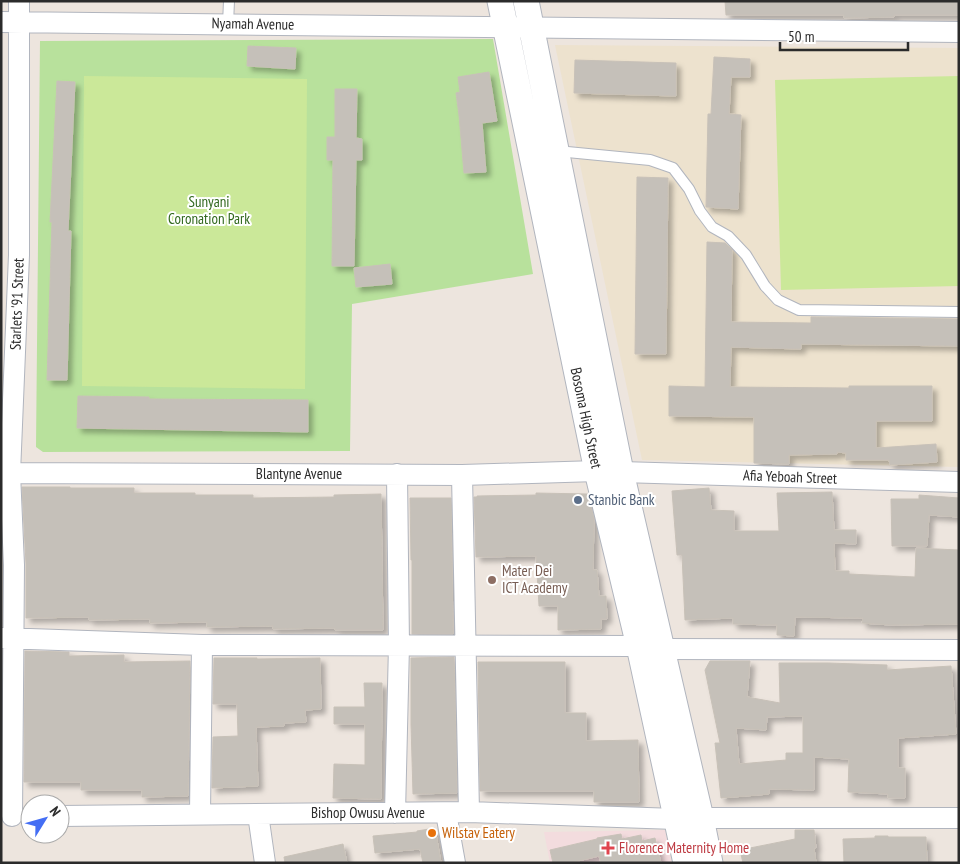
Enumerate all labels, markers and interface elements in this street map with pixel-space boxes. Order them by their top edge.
street label: Nyamah Avenue [211,13,295,34]
scale bar [780,20,908,52]
text: 50 m [788,27,814,46]
park label: Sunyani Coronation Park [168,192,250,228]
street label: Starlets '91 Street [5,258,28,350]
street label: Bosoma High Street [567,366,606,470]
street label: Blantyne Avenue [256,464,342,483]
street label: Afia Yeboah Street [743,465,837,488]
place label: Stanbic Bank [588,490,655,509]
marker: Stanbic Bank [572,494,584,506]
place label: Mater Dei ICT Academy [502,561,568,597]
marker: Mater Dei ICT Academy [486,574,498,586]
north arrow [20,794,70,844]
text: N [46,803,65,820]
street label: Bishop Owusu Avenue [311,803,425,822]
place label: Wilstav Eatery [442,823,515,842]
marker: Wilstav Eatery [426,827,438,839]
place label: Florence Maternity Home [619,838,749,857]
marker: Florence Maternity Home [601,841,615,855]

